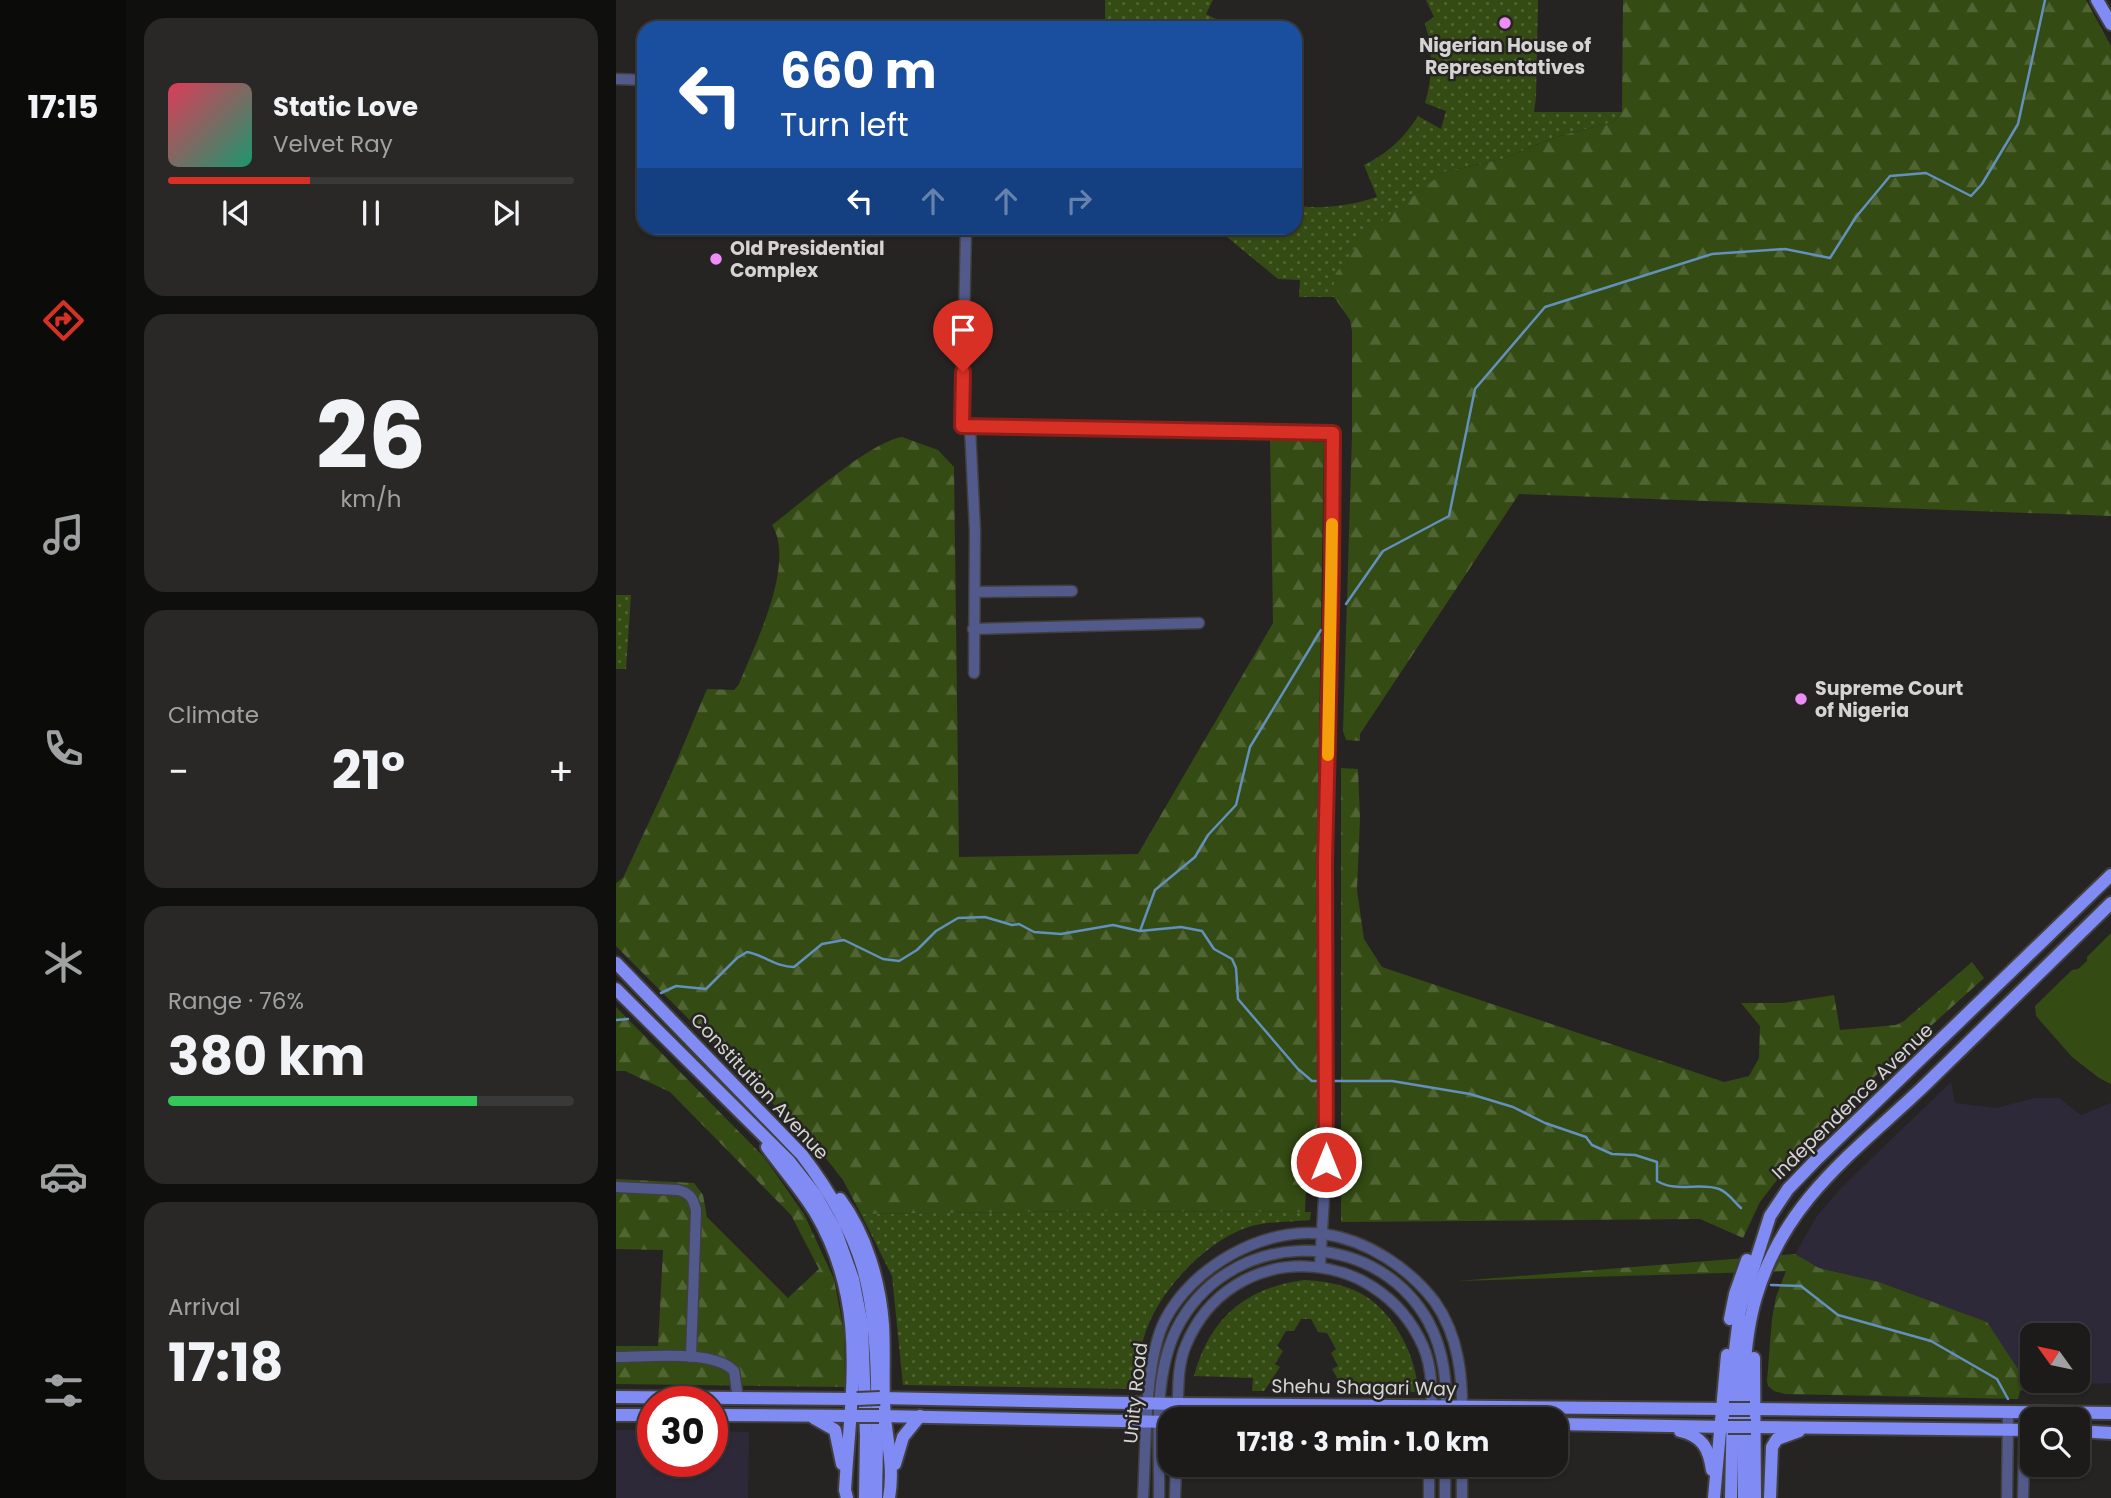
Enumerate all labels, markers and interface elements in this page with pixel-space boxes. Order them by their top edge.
marker: Nigerian House of Representatives [1497,15,1513,31]
place label: Nigerian House of Representatives [1419,32,1591,81]
text: 660 m [780,37,937,105]
icon: left [665,49,756,140]
text: 17:15 [27,84,99,129]
text: Static Love [273,89,418,125]
text: Turn left [780,102,909,147]
text: Velvet Ray [273,128,393,160]
icon: left [841,182,879,220]
icon: ahead [914,182,952,220]
icon: ahead [987,182,1025,220]
icon: right [1060,182,1098,220]
icon: previous [217,194,255,232]
icon: pause [352,194,390,232]
icon: next [487,194,525,232]
place label: Old Presidential Complex [730,235,885,284]
marker: Old Presidential Complex [708,251,724,267]
icon: directions [39,296,88,345]
pin [933,300,993,372]
icon: arrive [944,311,982,349]
text: 26 [316,372,426,500]
text: km/h [340,483,402,515]
icon: music [39,510,88,559]
place label: Supreme Court of Nigeria [1815,675,1964,724]
marker: Supreme Court of Nigeria [1793,691,1809,707]
text: Climate [168,699,259,731]
icon: phone [39,724,88,773]
text: 21° [332,734,405,807]
text: − [168,745,189,798]
text: + [548,745,574,798]
icon: climate [39,938,88,987]
text: Range · 76% [168,985,304,1017]
street label: Constitution Avenue [684,1007,835,1166]
street label: Independence Avenue [1766,1017,1939,1186]
text: 380 km [168,1020,365,1093]
position arrow [1289,1125,1363,1199]
icon: car [39,1152,88,1201]
text: Arrival [168,1291,240,1323]
north arrow [2020,1323,2090,1393]
map controls [2020,1323,2090,1477]
text: 17:18 [168,1326,283,1399]
street label: Unity Road [1117,1341,1154,1445]
icon: filters [39,1366,88,1415]
street label: Shehu Shagari Way [1271,1372,1457,1403]
speed limit sign: 30 [637,1386,728,1477]
button: search [2020,1407,2090,1477]
text: 17:18 · 3 min · 1.0 km [1237,1424,1489,1460]

